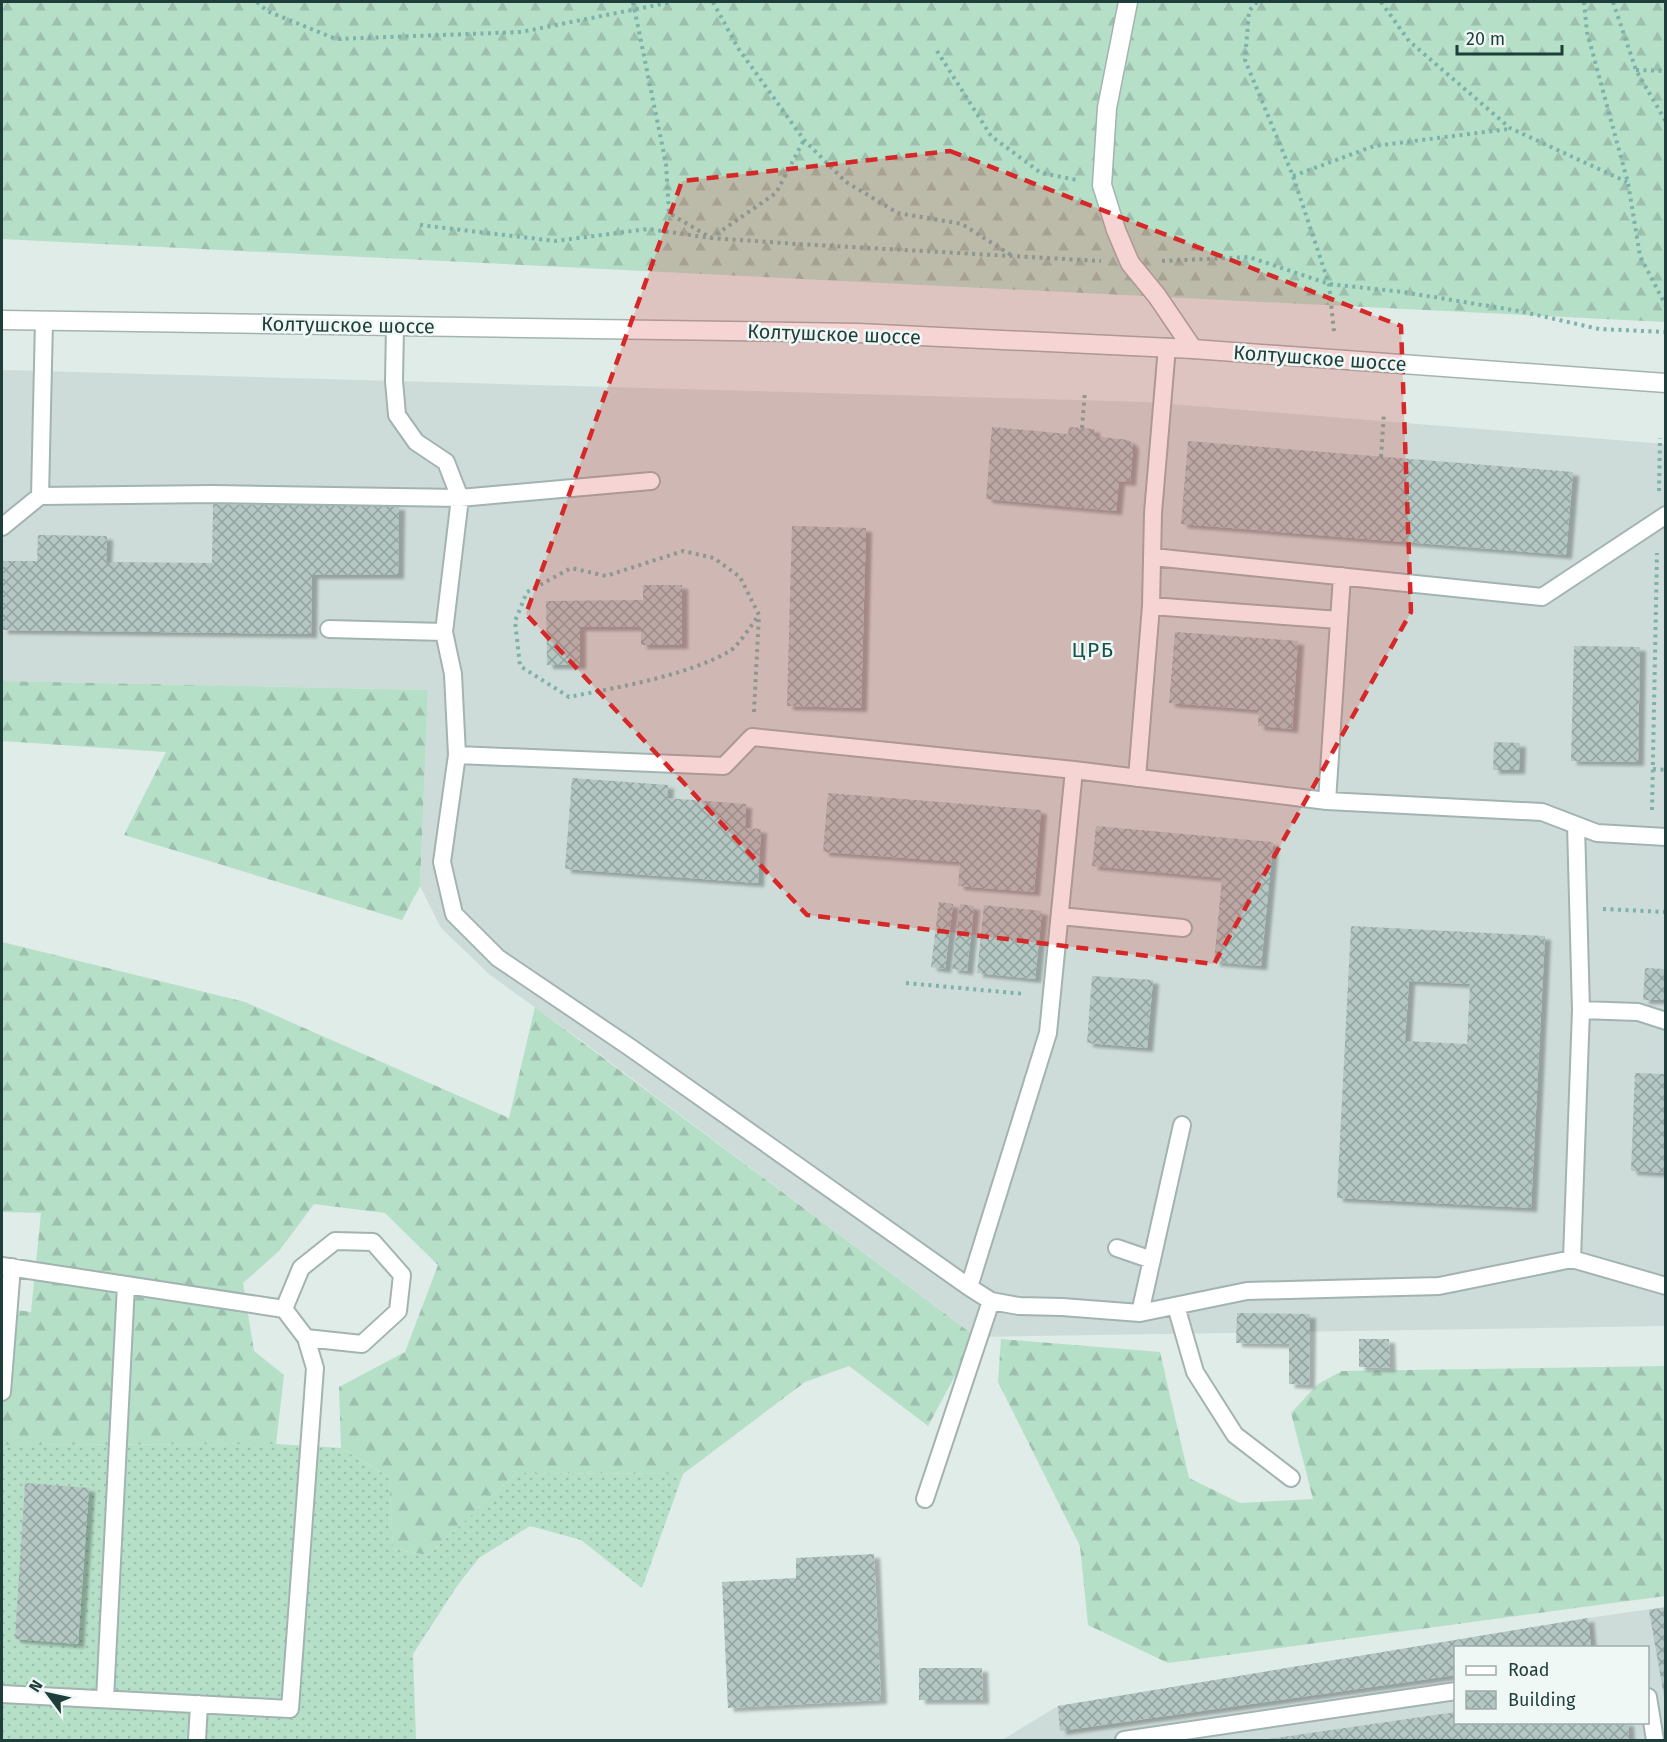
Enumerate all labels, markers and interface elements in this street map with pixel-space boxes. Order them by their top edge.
scale bar [1457,18,1562,56]
text: 20 m [1466,28,1505,50]
street label: Колтушское шоссе [261,311,435,339]
street label: Колтушское шоссе [747,319,921,349]
street label: Колтушское шоссе [1232,340,1408,376]
district label: ЦРБ [1072,637,1114,663]
legend [1454,1646,1649,1724]
text: Road [1508,1659,1550,1681]
north arrow [18,1664,78,1724]
text: N [25,1676,47,1696]
text: Building [1508,1689,1576,1711]

